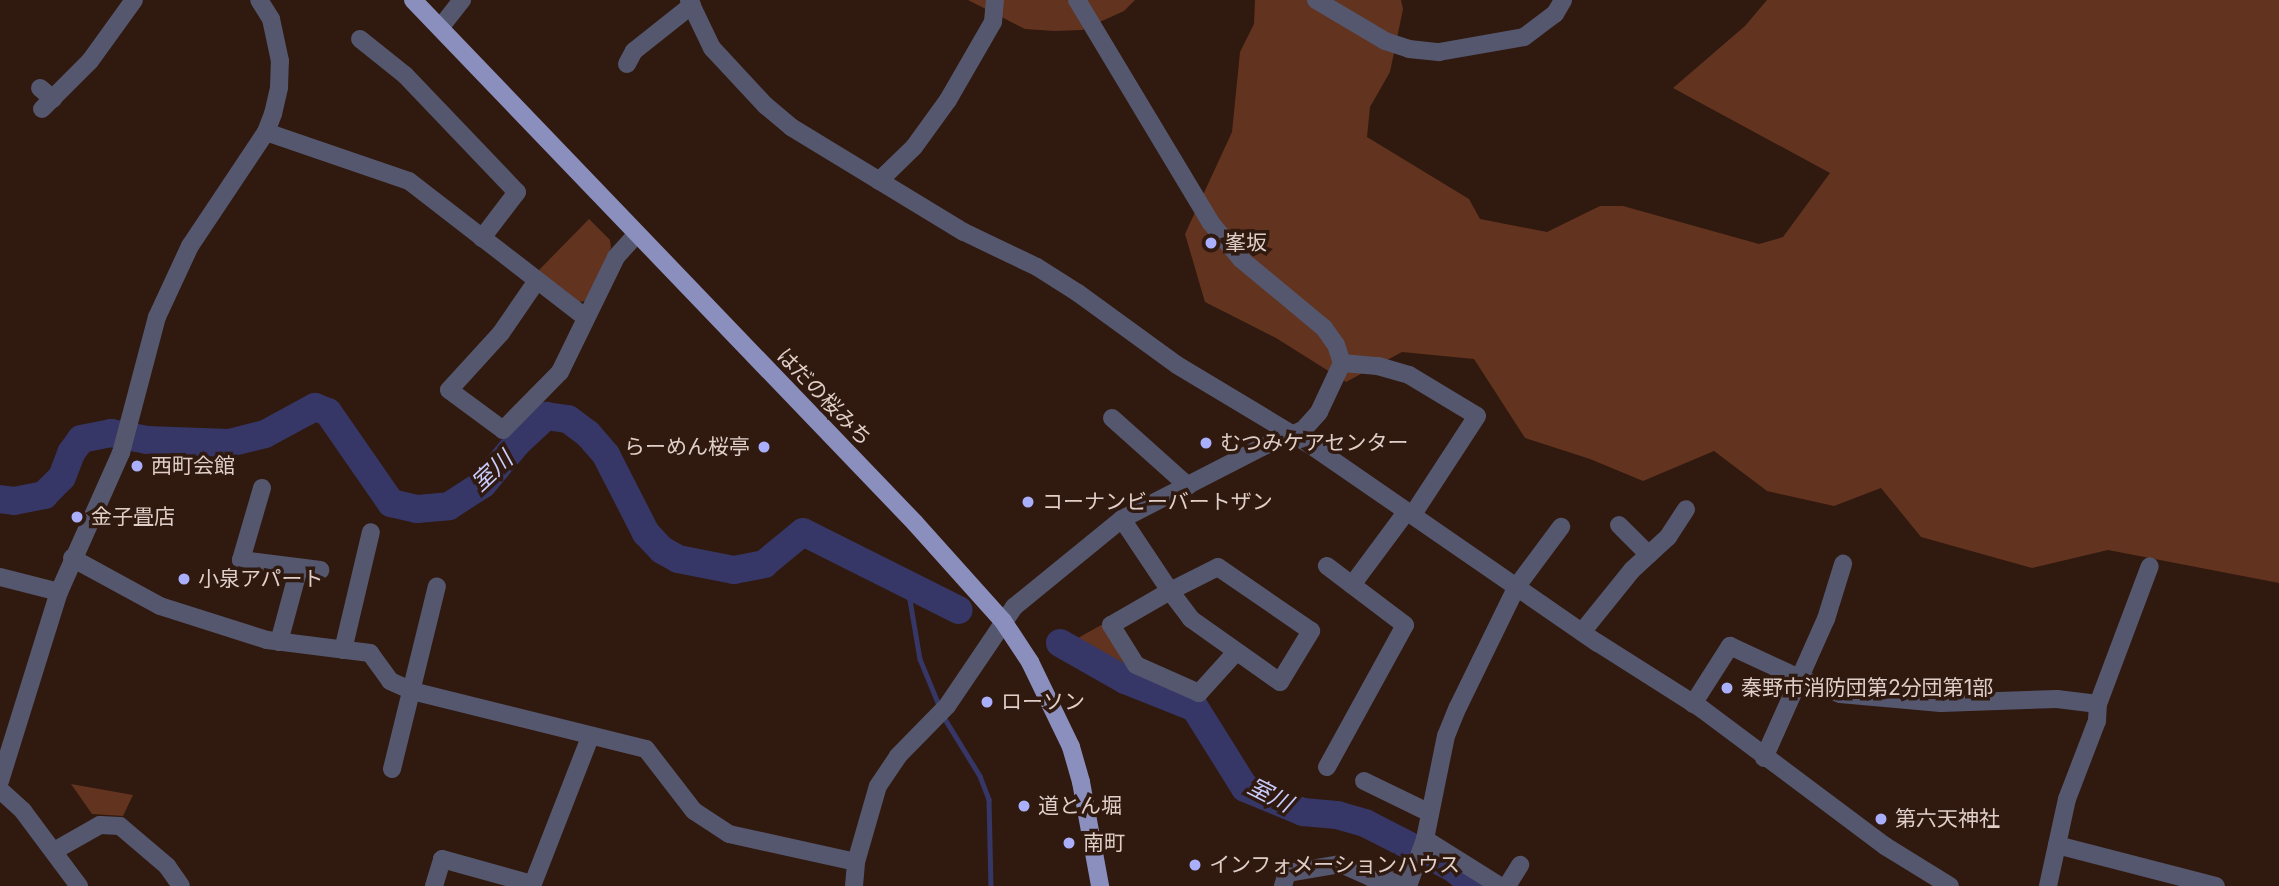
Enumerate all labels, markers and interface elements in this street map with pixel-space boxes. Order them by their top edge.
place label: 峯坂 [1225,230,1267,256]
marker: 峯坂 [1203,235,1219,251]
street label: はだの桜みち [771,343,877,451]
place label: むつみケアセンター [1220,430,1409,456]
place label: らーめん桜亭 [624,434,750,460]
marker: むつみケアセンター [1198,435,1214,451]
marker: らーめん桜亭 [756,439,772,455]
water label: 室川 [466,445,518,497]
place label: 西町会館 [151,453,235,479]
marker: 西町会館 [129,458,145,474]
place label: コーナンビーバートザン [1042,489,1273,515]
marker: コーナンビーバートザン [1020,494,1036,510]
place label: 金子畳店 [91,504,175,530]
marker: 金子畳店 [69,509,85,525]
place label: 小泉アパート [198,566,324,592]
marker: 小泉アパート [176,571,192,587]
place label: 秦野市消防団第2分団第1部 [1741,675,1993,701]
marker: 秦野市消防団第2分団第1部 [1719,680,1735,696]
place label: ローソン [1001,689,1085,715]
marker: ローソン [979,694,995,710]
water label: 室川 [1243,772,1297,818]
place label: 道とん堀 [1038,793,1122,819]
marker: 道とん堀 [1016,798,1032,814]
place label: 第六天神社 [1895,806,2000,832]
marker: 第六天神社 [1873,811,1889,827]
place label: 南町 [1083,830,1125,856]
marker: 南町 [1061,835,1077,851]
place label: インフォメーションハウス [1209,852,1461,878]
marker: インフォメーションハウス [1187,857,1203,873]

